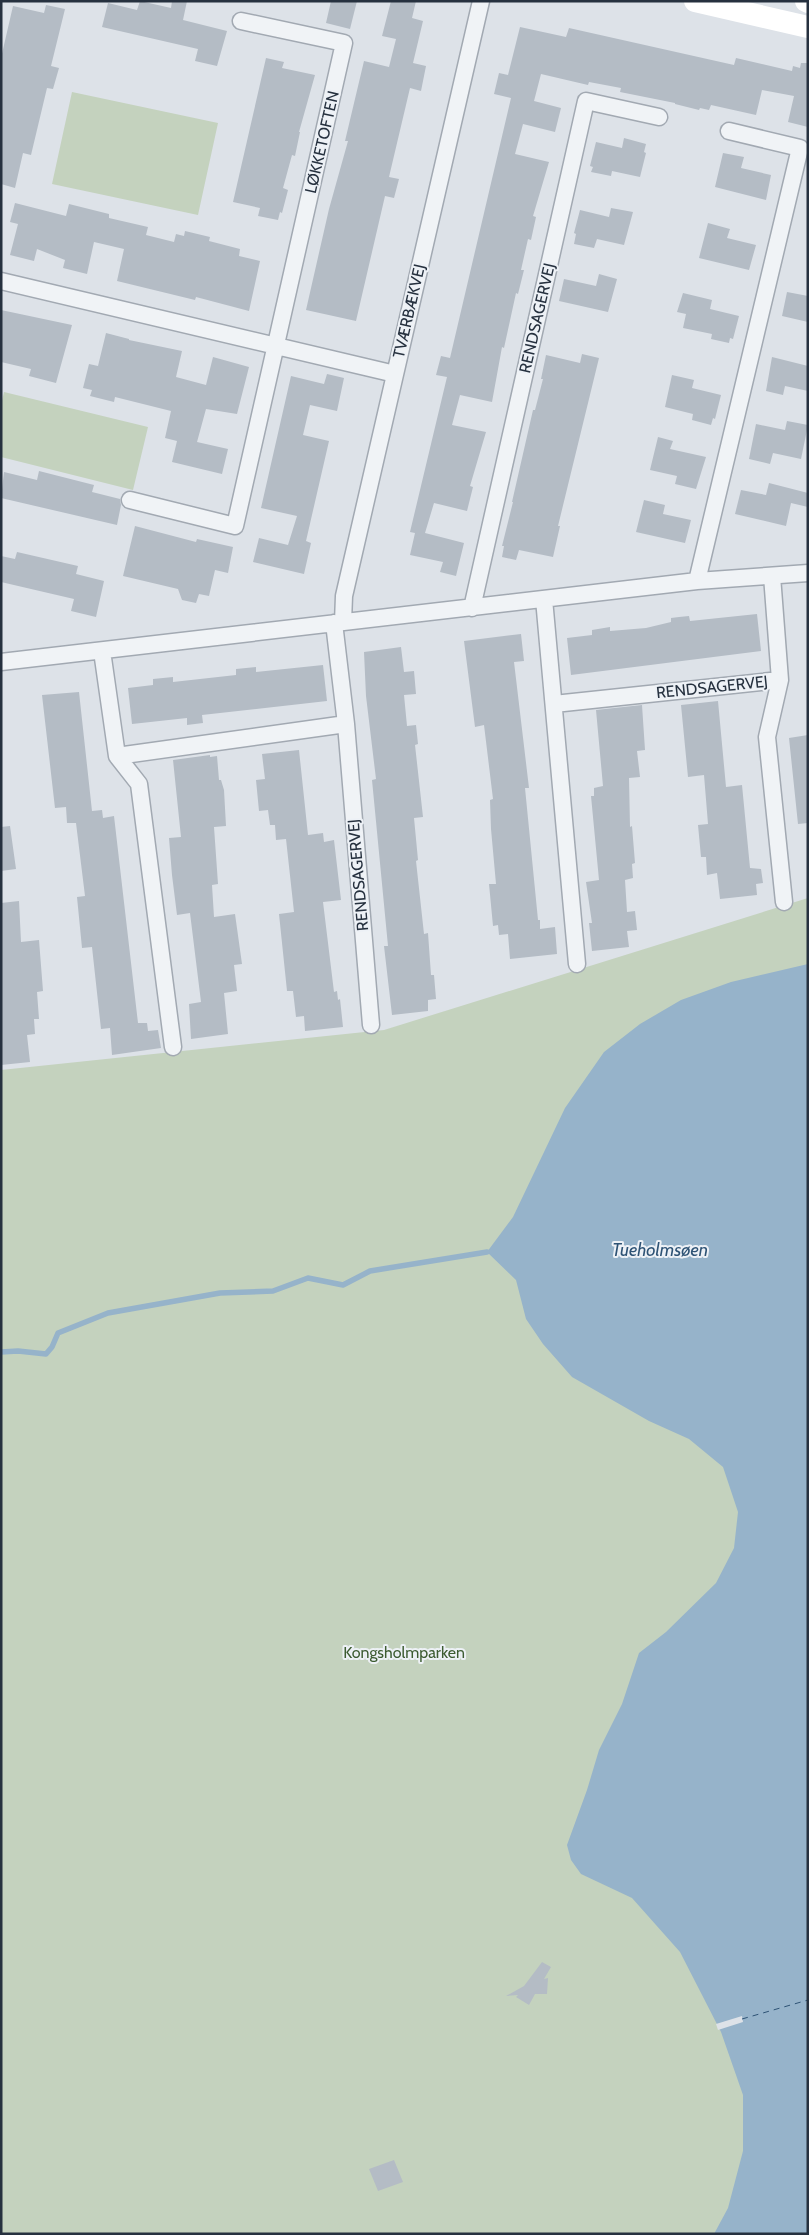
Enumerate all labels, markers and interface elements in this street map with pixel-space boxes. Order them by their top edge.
street label: LØKKETOFTEN [301,89,343,195]
street label: RENDSAGERVEJ [515,261,559,375]
street label: TVÆRBÆKVEJ [389,262,429,360]
street label: RENDSAGERVEJ [655,672,769,702]
street label: RENDSAGERVEJ [344,818,372,932]
water label: Tueholmsøen [612,1239,708,1261]
park label: Kongsholmparken [343,1643,465,1662]

